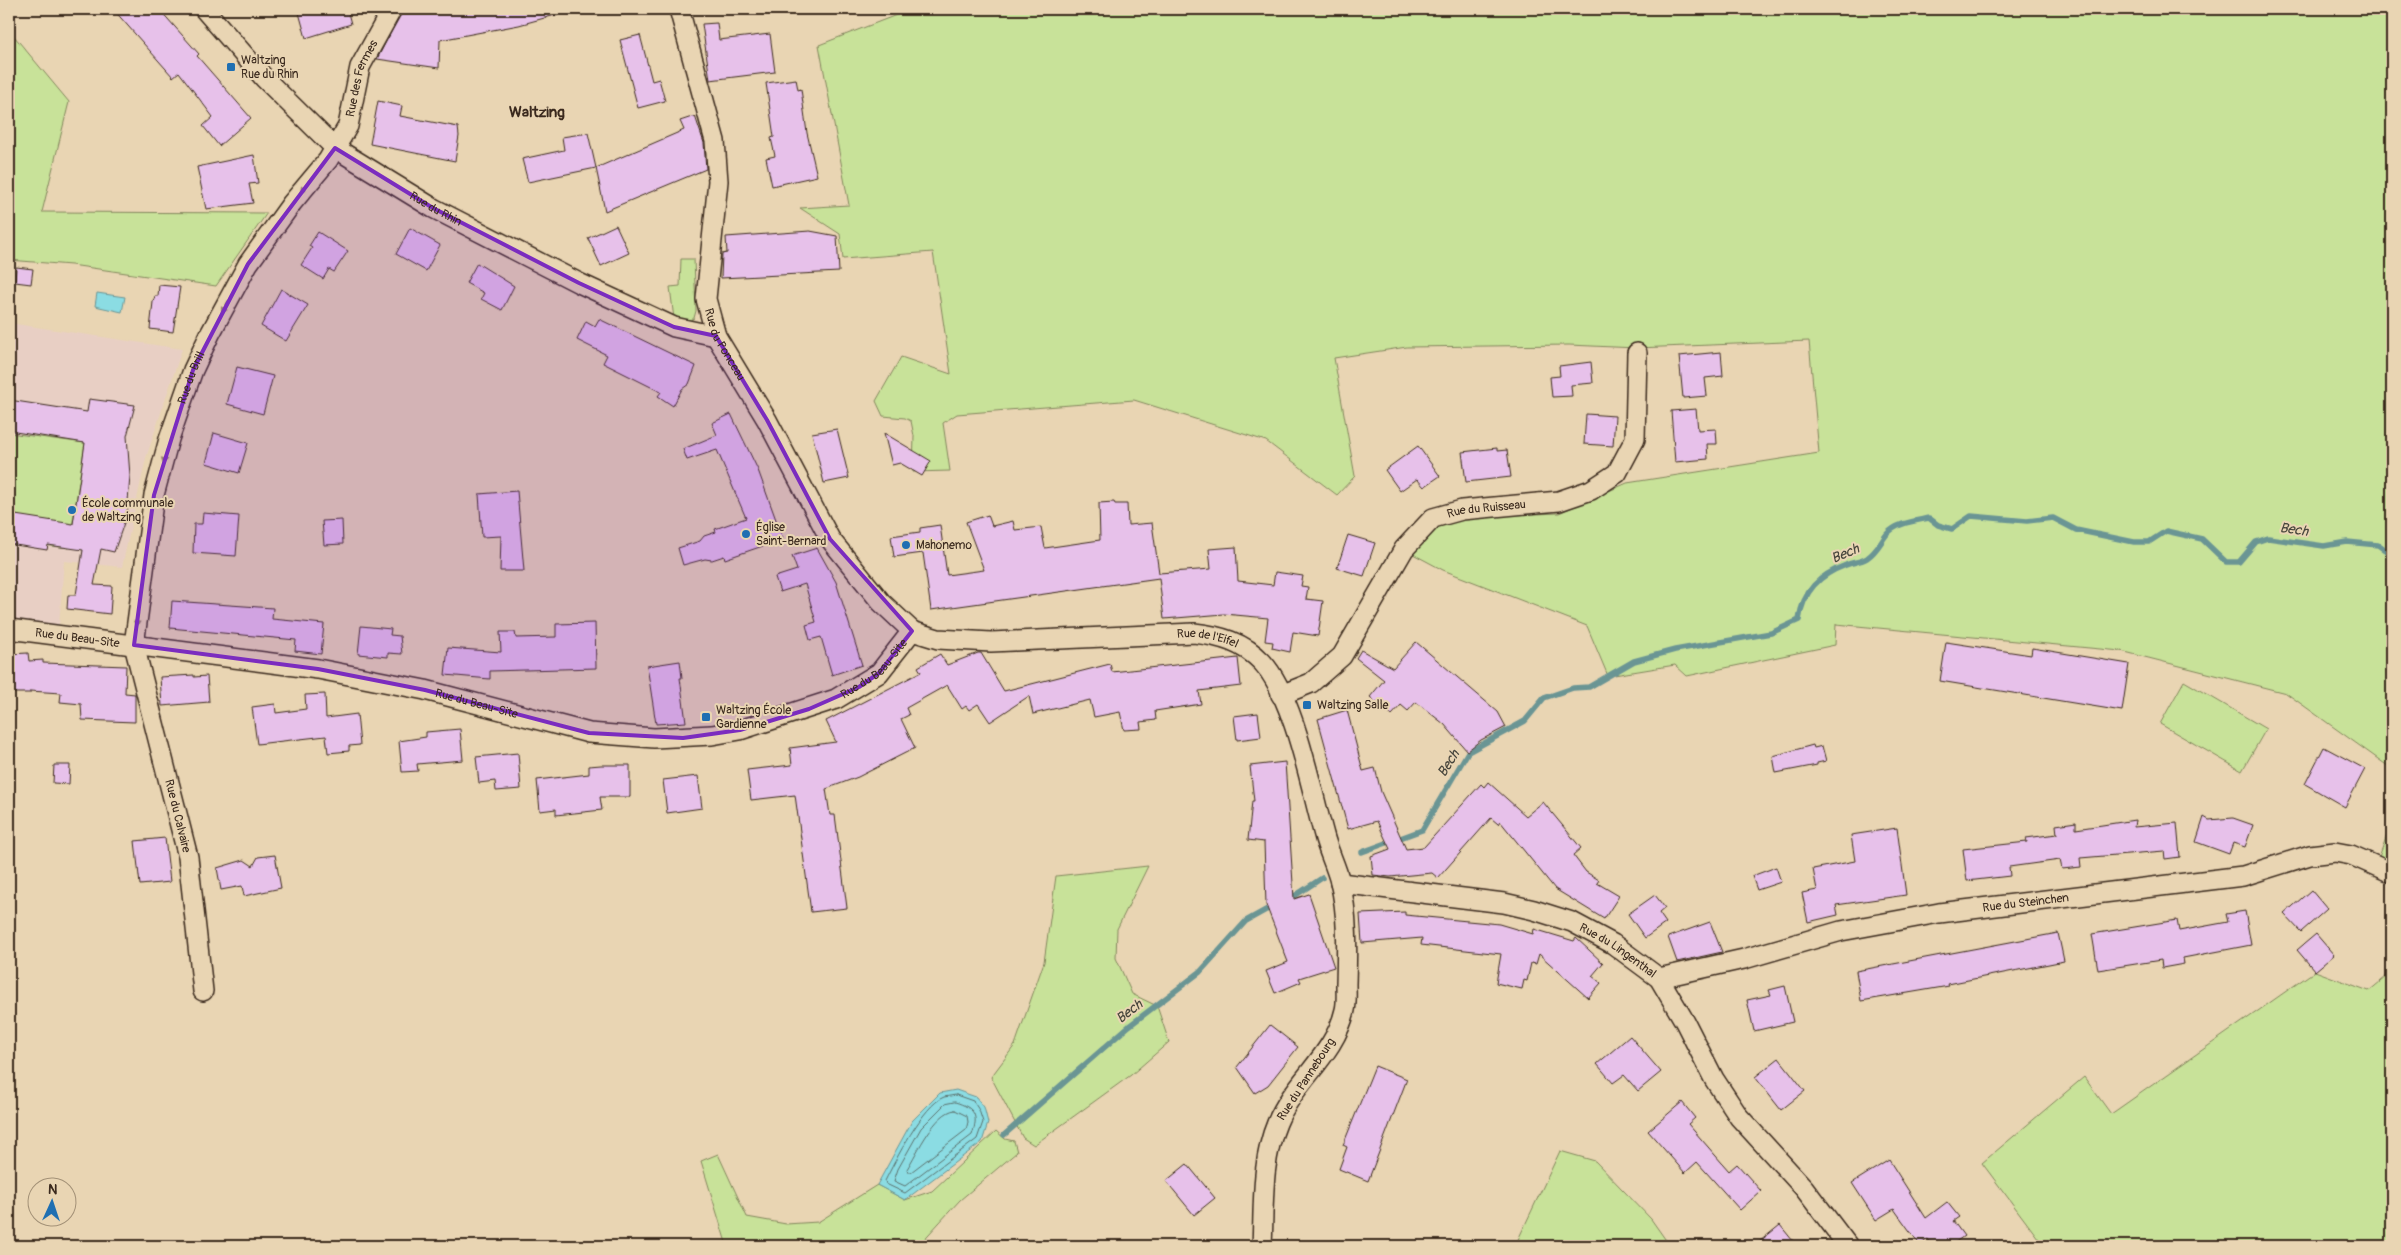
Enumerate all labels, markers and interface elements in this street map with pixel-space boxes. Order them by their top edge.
street label: Rue des Fermes [343,37,382,118]
place label: Waltzing Rue du Rhin [241,53,299,82]
marker: Waltzing Rue du Rhin [225,61,237,73]
district label: Waltzing [509,103,565,122]
one-way arrow [300,180,311,193]
street label: Rue du Rhin [407,189,465,230]
one-way arrow [221,299,229,314]
street label: Rue du Ponceau [701,307,748,384]
street label: Rue du Brill [175,349,209,406]
one-way arrow [160,449,168,464]
place label: École communale de Waltzing [82,495,173,525]
street label: Rue du Ruisseau [1445,497,1526,522]
marker: École communale de Waltzing [66,504,78,516]
place label: Église Saint-Bernard [756,519,827,549]
water label: Bech [2279,519,2311,540]
marker: Église Saint-Bernard [740,528,752,540]
place label: Mahonemo [916,538,972,553]
marker: Mahonemo [900,539,912,551]
water label: Bech [1829,540,1863,567]
one-way arrow [133,612,141,628]
street label: Rue du Beau-Site [34,625,121,651]
street label: Rue de l'Eifel [1177,626,1241,652]
street label: Rue du Beau-Site [838,636,911,702]
street label: Rue du Beau-Site [433,686,520,722]
place label: Waltzing Salle [1317,698,1389,713]
marker: Waltzing Salle [1301,699,1313,711]
place label: Waltzing École Gardienne [716,702,791,732]
marker: Waltzing École Gardienne [700,711,712,723]
water label: Bech [1434,745,1464,780]
street label: Rue du Calvaire [161,778,194,854]
street label: Rue du Steinchen [1982,890,2070,916]
street label: Rue du Lingenthal [1577,920,1659,981]
water label: Bech [1113,995,1147,1027]
street label: Rue du Pannebourg [1274,1035,1339,1123]
north arrow [28,1178,78,1228]
text: N [47,1181,58,1198]

